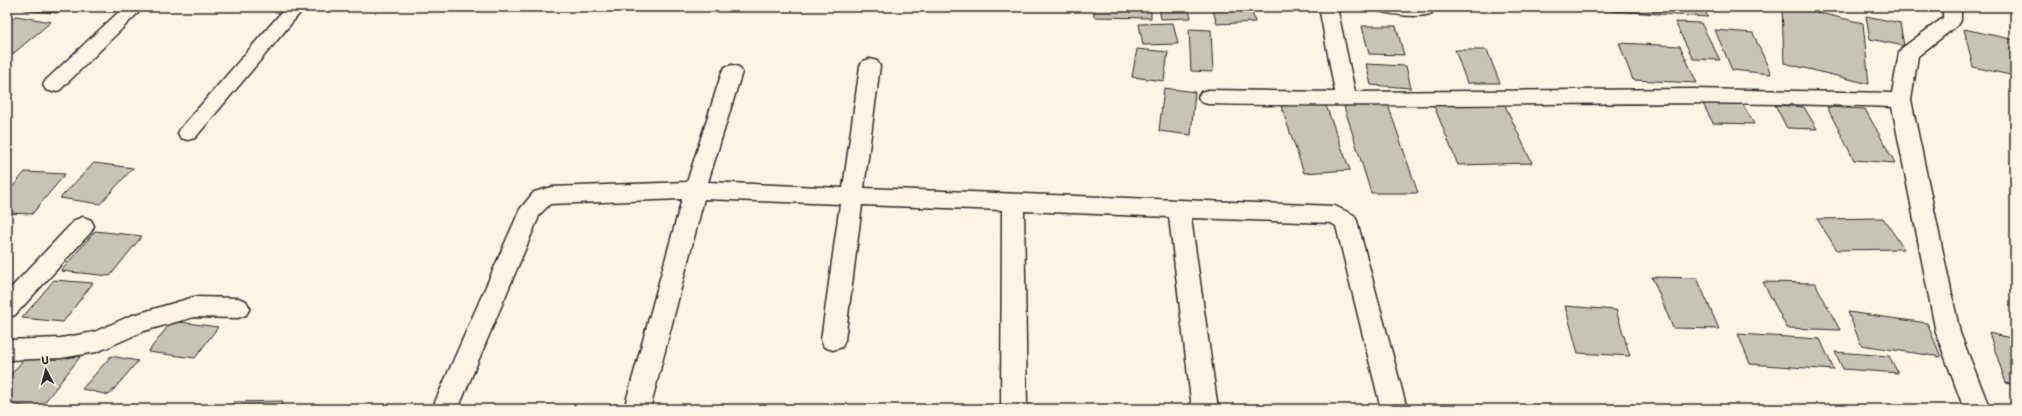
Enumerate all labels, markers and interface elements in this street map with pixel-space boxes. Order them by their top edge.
north arrow [26,350,66,390]
text: U [40,353,50,368]

